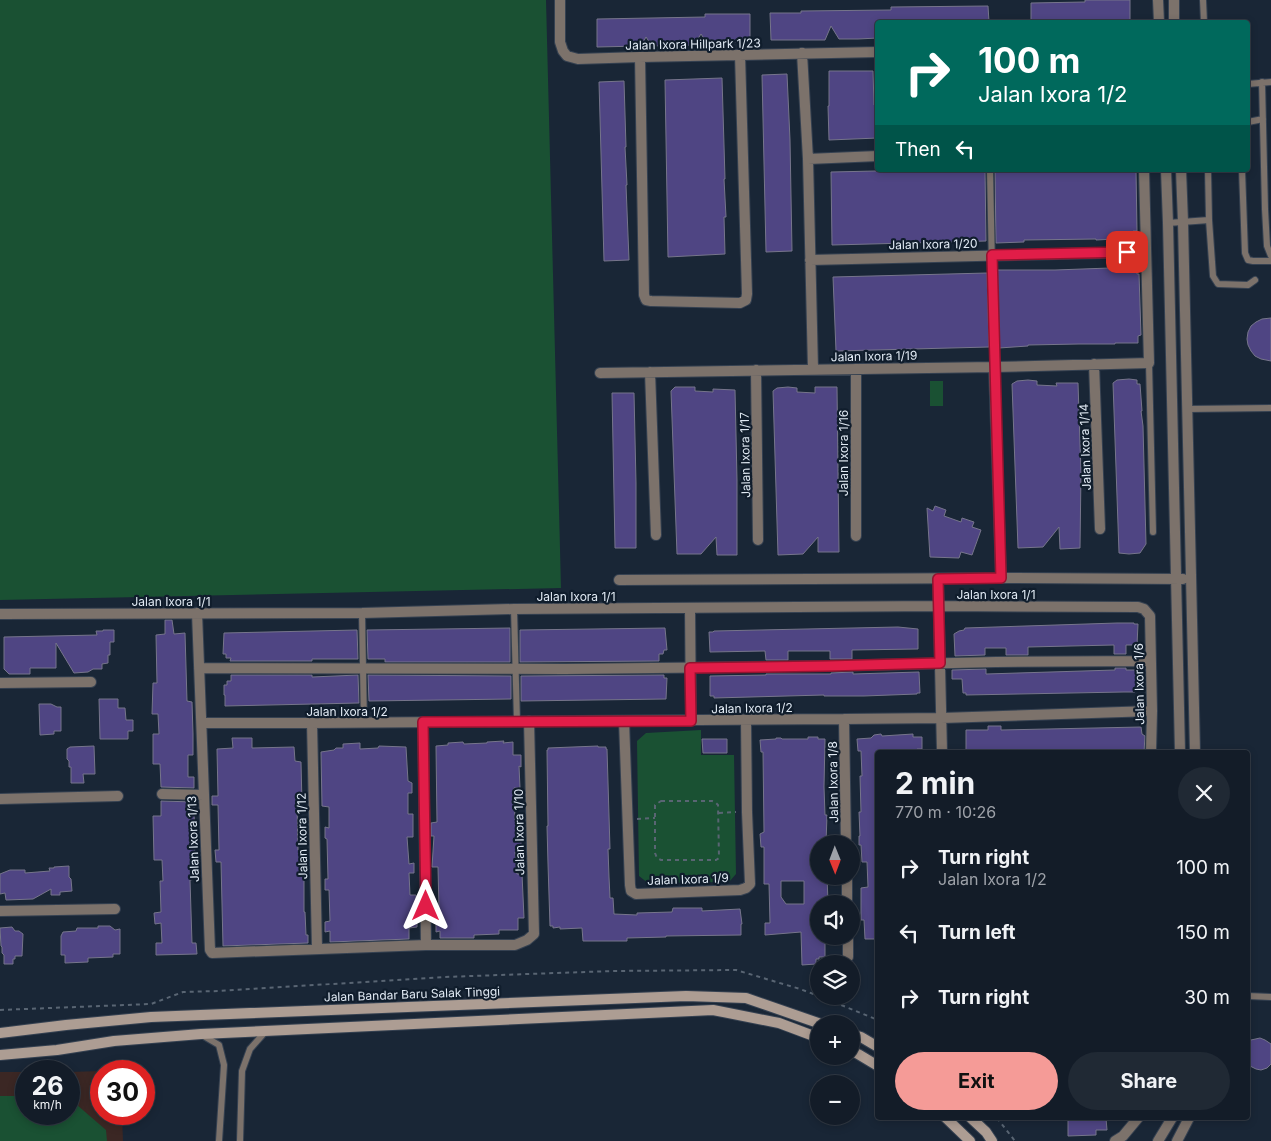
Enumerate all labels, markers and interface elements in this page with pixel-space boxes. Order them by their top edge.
street label: Jalan Ixora Hillpark 1/23 [625,35,761,53]
text: 100 m [978,39,1081,81]
icon: right [895,40,960,105]
text: Jalan Ixora 1/2 [978,81,1128,107]
icon: left [951,135,979,163]
text: Then [895,138,941,161]
pin [1106,231,1148,273]
street label: Jalan Ixora 1/20 [888,236,978,252]
icon: arrive [1113,238,1141,266]
street label: Jalan Ixora 1/19 [831,348,917,364]
street label: Jalan Ixora 1/14 [1076,403,1094,491]
street label: Jalan Ixora 1/16 [836,410,851,496]
street label: Jalan Ixora 1/17 [737,412,753,498]
street label: Jalan Ixora 1/1 [956,587,1036,602]
street label: Jalan Ixora 1/1 [536,589,616,604]
street label: Jalan Ixora 1/1 [131,594,211,609]
street label: Jalan Ixora 1/6 [1131,643,1147,725]
street label: Jalan Ixora 1/2 [711,700,793,716]
street label: Jalan Ixora 1/2 [306,704,388,719]
street label: Jalan Ixora 1/8 [825,741,841,823]
text: 2 min [895,765,975,801]
button: close [1178,767,1230,819]
street label: Jalan Ixora 1/10 [511,789,527,875]
street label: Jalan Ixora 1/12 [294,793,310,879]
street label: Jalan Ixora 1/13 [184,795,202,883]
text: 770 m · 10:26 [895,802,996,822]
north arrow [810,835,860,885]
map controls [810,835,860,1125]
text: Turn right [938,846,1029,869]
icon: right [895,854,923,882]
text: 100 m [1176,856,1230,879]
text: Jalan Ixora 1/2 [938,869,1047,889]
street label: Jalan Ixora 1/9 [647,870,729,888]
position arrow [399,879,451,931]
button: sound [810,895,860,945]
icon: left [895,919,923,947]
text: Turn left [938,921,1016,944]
text: 150 m [1177,921,1230,944]
button: layers [810,955,860,1005]
street label: Jalan Bandar Baru Salak Tinggi [324,983,500,1005]
icon: right [895,984,923,1012]
text: Turn right [938,986,1029,1009]
text: 30 m [1184,986,1230,1009]
button: + [810,1015,860,1065]
button: Exit [895,1052,1058,1110]
button: Share [1068,1052,1230,1110]
speed limit sign: 30 [90,1060,155,1125]
text: 26 [32,1071,63,1101]
button: − [810,1075,860,1125]
text: km/h [33,1097,62,1112]

